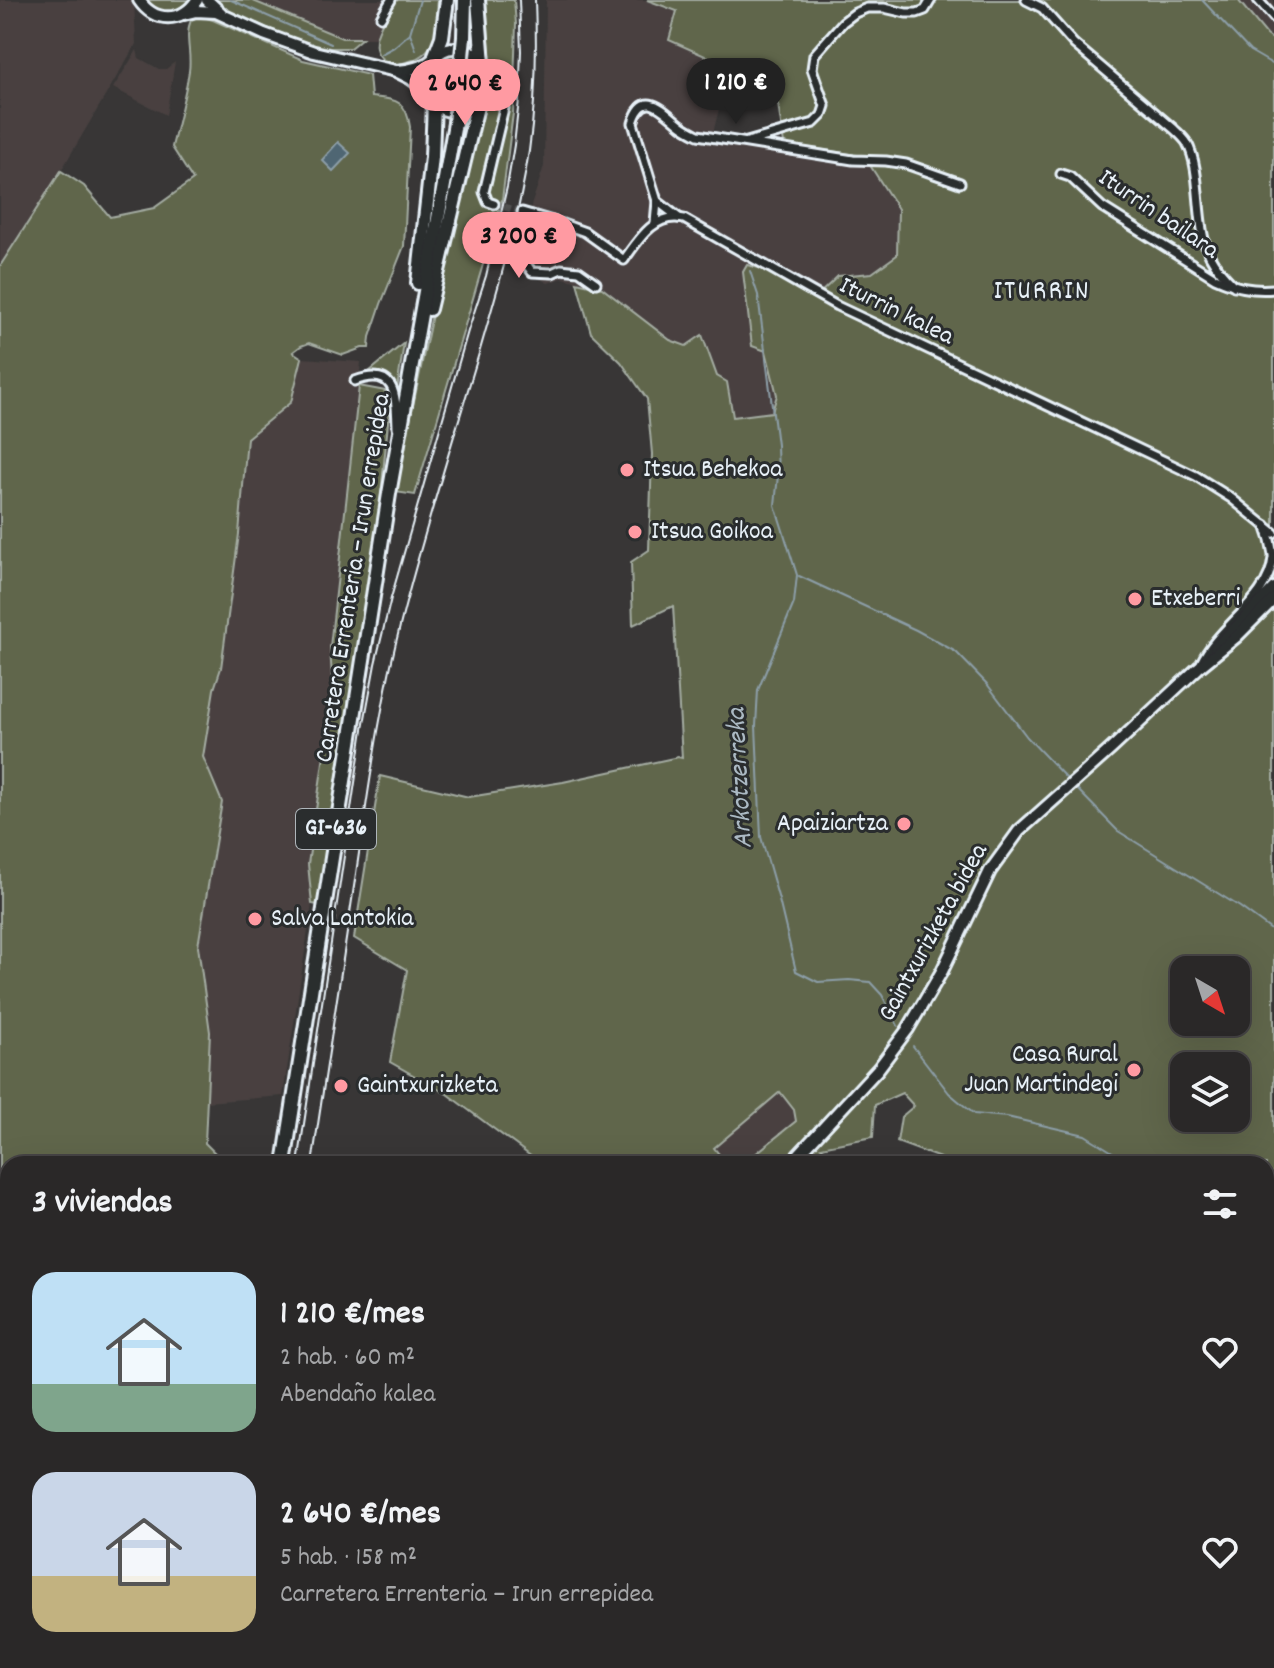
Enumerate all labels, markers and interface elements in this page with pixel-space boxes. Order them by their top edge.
pin: 1 210 € [662,58,810,126]
pin: 2 640 € [391,59,539,127]
text: 1 210 € [704,65,768,102]
text: 2 640 € [427,66,503,103]
street label: Iturrin bailara [1090,161,1227,270]
pin: 3 200 € [445,212,593,280]
text: 3 200 € [480,219,558,256]
street label: Iturrin kalea [832,268,960,356]
district label: ITURRIN [993,273,1091,313]
street label: Carretera Errenteria – Irun errepidea [307,390,402,765]
place label: Itsua Behekoa [643,452,783,489]
marker: Itsua Behekoa [618,461,636,479]
place label: Itsua Goikoa [651,514,774,551]
marker: Itsua Goikoa [626,523,644,541]
place label: Etxeberri [1151,581,1240,618]
marker: Etxeberri [1126,590,1144,608]
water label: Arkotzerreka [718,705,766,849]
place label: Apaiziartza [777,806,889,843]
road number: GI-636 [296,809,376,849]
marker: Apaiziartza [895,815,913,833]
street label: Gaintxurizketa bidea [870,837,999,1029]
place label: Salva Lantokia [271,901,414,938]
marker: Salva Lantokia [246,910,264,928]
north arrow [1170,956,1250,1036]
map controls [1170,956,1250,1132]
place label: Casa Rural Juan Martindegi [964,1037,1118,1104]
button: layers [1170,1052,1250,1132]
marker: Casa Rural Juan Martindegi [1125,1061,1143,1079]
place label: Gaintxurizketa [357,1068,499,1105]
marker: Gaintxurizketa [332,1077,350,1095]
text: 3 viviendas [32,1180,173,1229]
icon: filters [1198,1182,1242,1226]
text: 1 210 €/mes [280,1291,425,1340]
icon: home [96,1304,192,1400]
icon: heart [1198,1330,1242,1374]
text: 2 hab. · 60 m² [280,1340,415,1377]
text: Abendaño kalea [280,1377,436,1414]
text: 2 640 €/mes [280,1491,441,1540]
icon: home [96,1504,192,1600]
icon: heart [1198,1530,1242,1574]
text: 5 hab. · 158 m² [280,1540,417,1577]
text: Carretera Errenteria – Irun errepidea [280,1577,653,1614]

